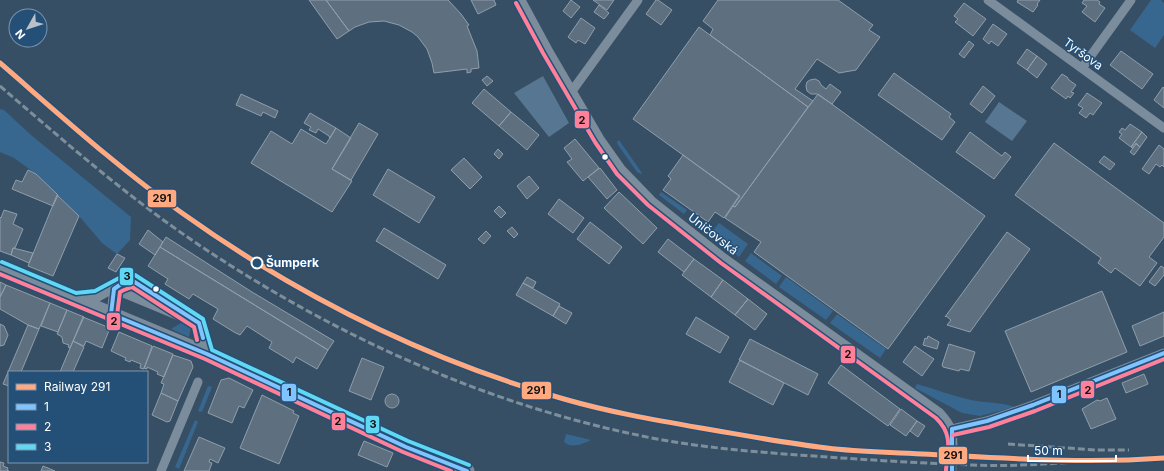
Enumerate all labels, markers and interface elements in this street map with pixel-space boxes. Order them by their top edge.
north arrow [8,8,48,48]
text: N [12,27,28,42]
street label: Tyršova [1061,34,1106,73]
line badge: 2 [574,110,590,129]
text: 2 [579,113,586,127]
unlabelled marker [600,152,610,162]
line badge: 291 [147,189,177,208]
text: 291 [153,191,172,205]
street label: Uničovská [685,209,741,258]
place label: Šumperk [266,255,319,270]
marker: Šumperk [250,256,264,270]
line badge: 3 [119,267,134,286]
text: 3 [123,269,131,283]
unlabelled marker [151,284,161,294]
line badge: 2 [106,312,121,331]
text: 2 [111,314,118,328]
line badge: 2 [840,345,856,364]
text: 2 [845,347,852,361]
legend [8,371,148,463]
text: Railway 291 [44,379,110,394]
line badge: 2 [1080,380,1095,399]
line badge: 291 [521,381,552,400]
line badge: 1 [281,383,297,402]
text: 291 [527,383,546,397]
text: 2 [1085,383,1092,397]
text: 1 [287,385,292,399]
line badge: 1 [1051,385,1067,404]
text: 1 [1057,387,1062,401]
text: 1 [44,399,49,414]
line badge: 2 [331,412,346,431]
text: 2 [335,414,342,428]
line badge: 3 [365,415,380,434]
text: 3 [369,417,377,431]
text: 2 [44,419,51,434]
scale bar [1028,437,1116,463]
text: 3 [44,439,51,454]
text: 50 m [1034,443,1063,458]
line badge: 291 [938,446,968,465]
text: 291 [944,448,963,462]

